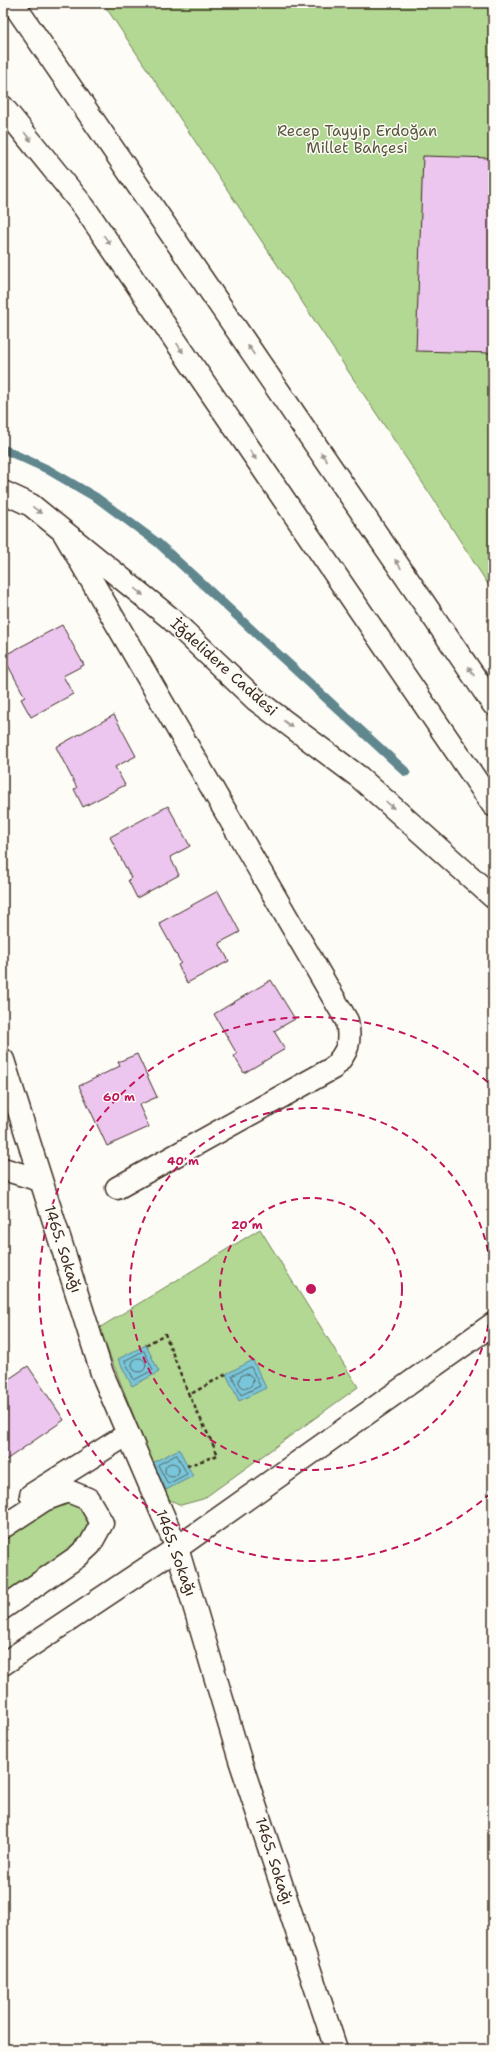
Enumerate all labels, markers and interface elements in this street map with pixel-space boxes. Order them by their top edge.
park label: Recep Tayyip Erdoğan Millet Bahçesi [277,121,437,158]
one-way arrow [23,132,32,143]
one-way arrow [103,235,111,246]
one-way arrow [176,342,184,353]
one-way arrow [247,345,255,355]
one-way arrow [249,450,257,460]
one-way arrow [320,452,328,462]
one-way arrow [32,506,43,514]
one-way arrow [394,559,402,569]
one-way arrow [133,587,144,596]
street label: İğdelidere Caddesi [166,614,282,720]
one-way arrow [468,666,475,677]
one-way arrow [283,720,294,728]
one-way arrow [385,800,395,809]
text: 60 m [103,1089,135,1105]
text: 40 m [167,1153,199,1169]
street label: 1465. Sokağı [39,1203,87,1295]
text: 20 m [231,1217,263,1233]
centre of rings [304,1282,318,1296]
street label: 1465. Sokağı [151,1507,201,1599]
street label: 1465. Sokağı [250,1815,298,1907]

